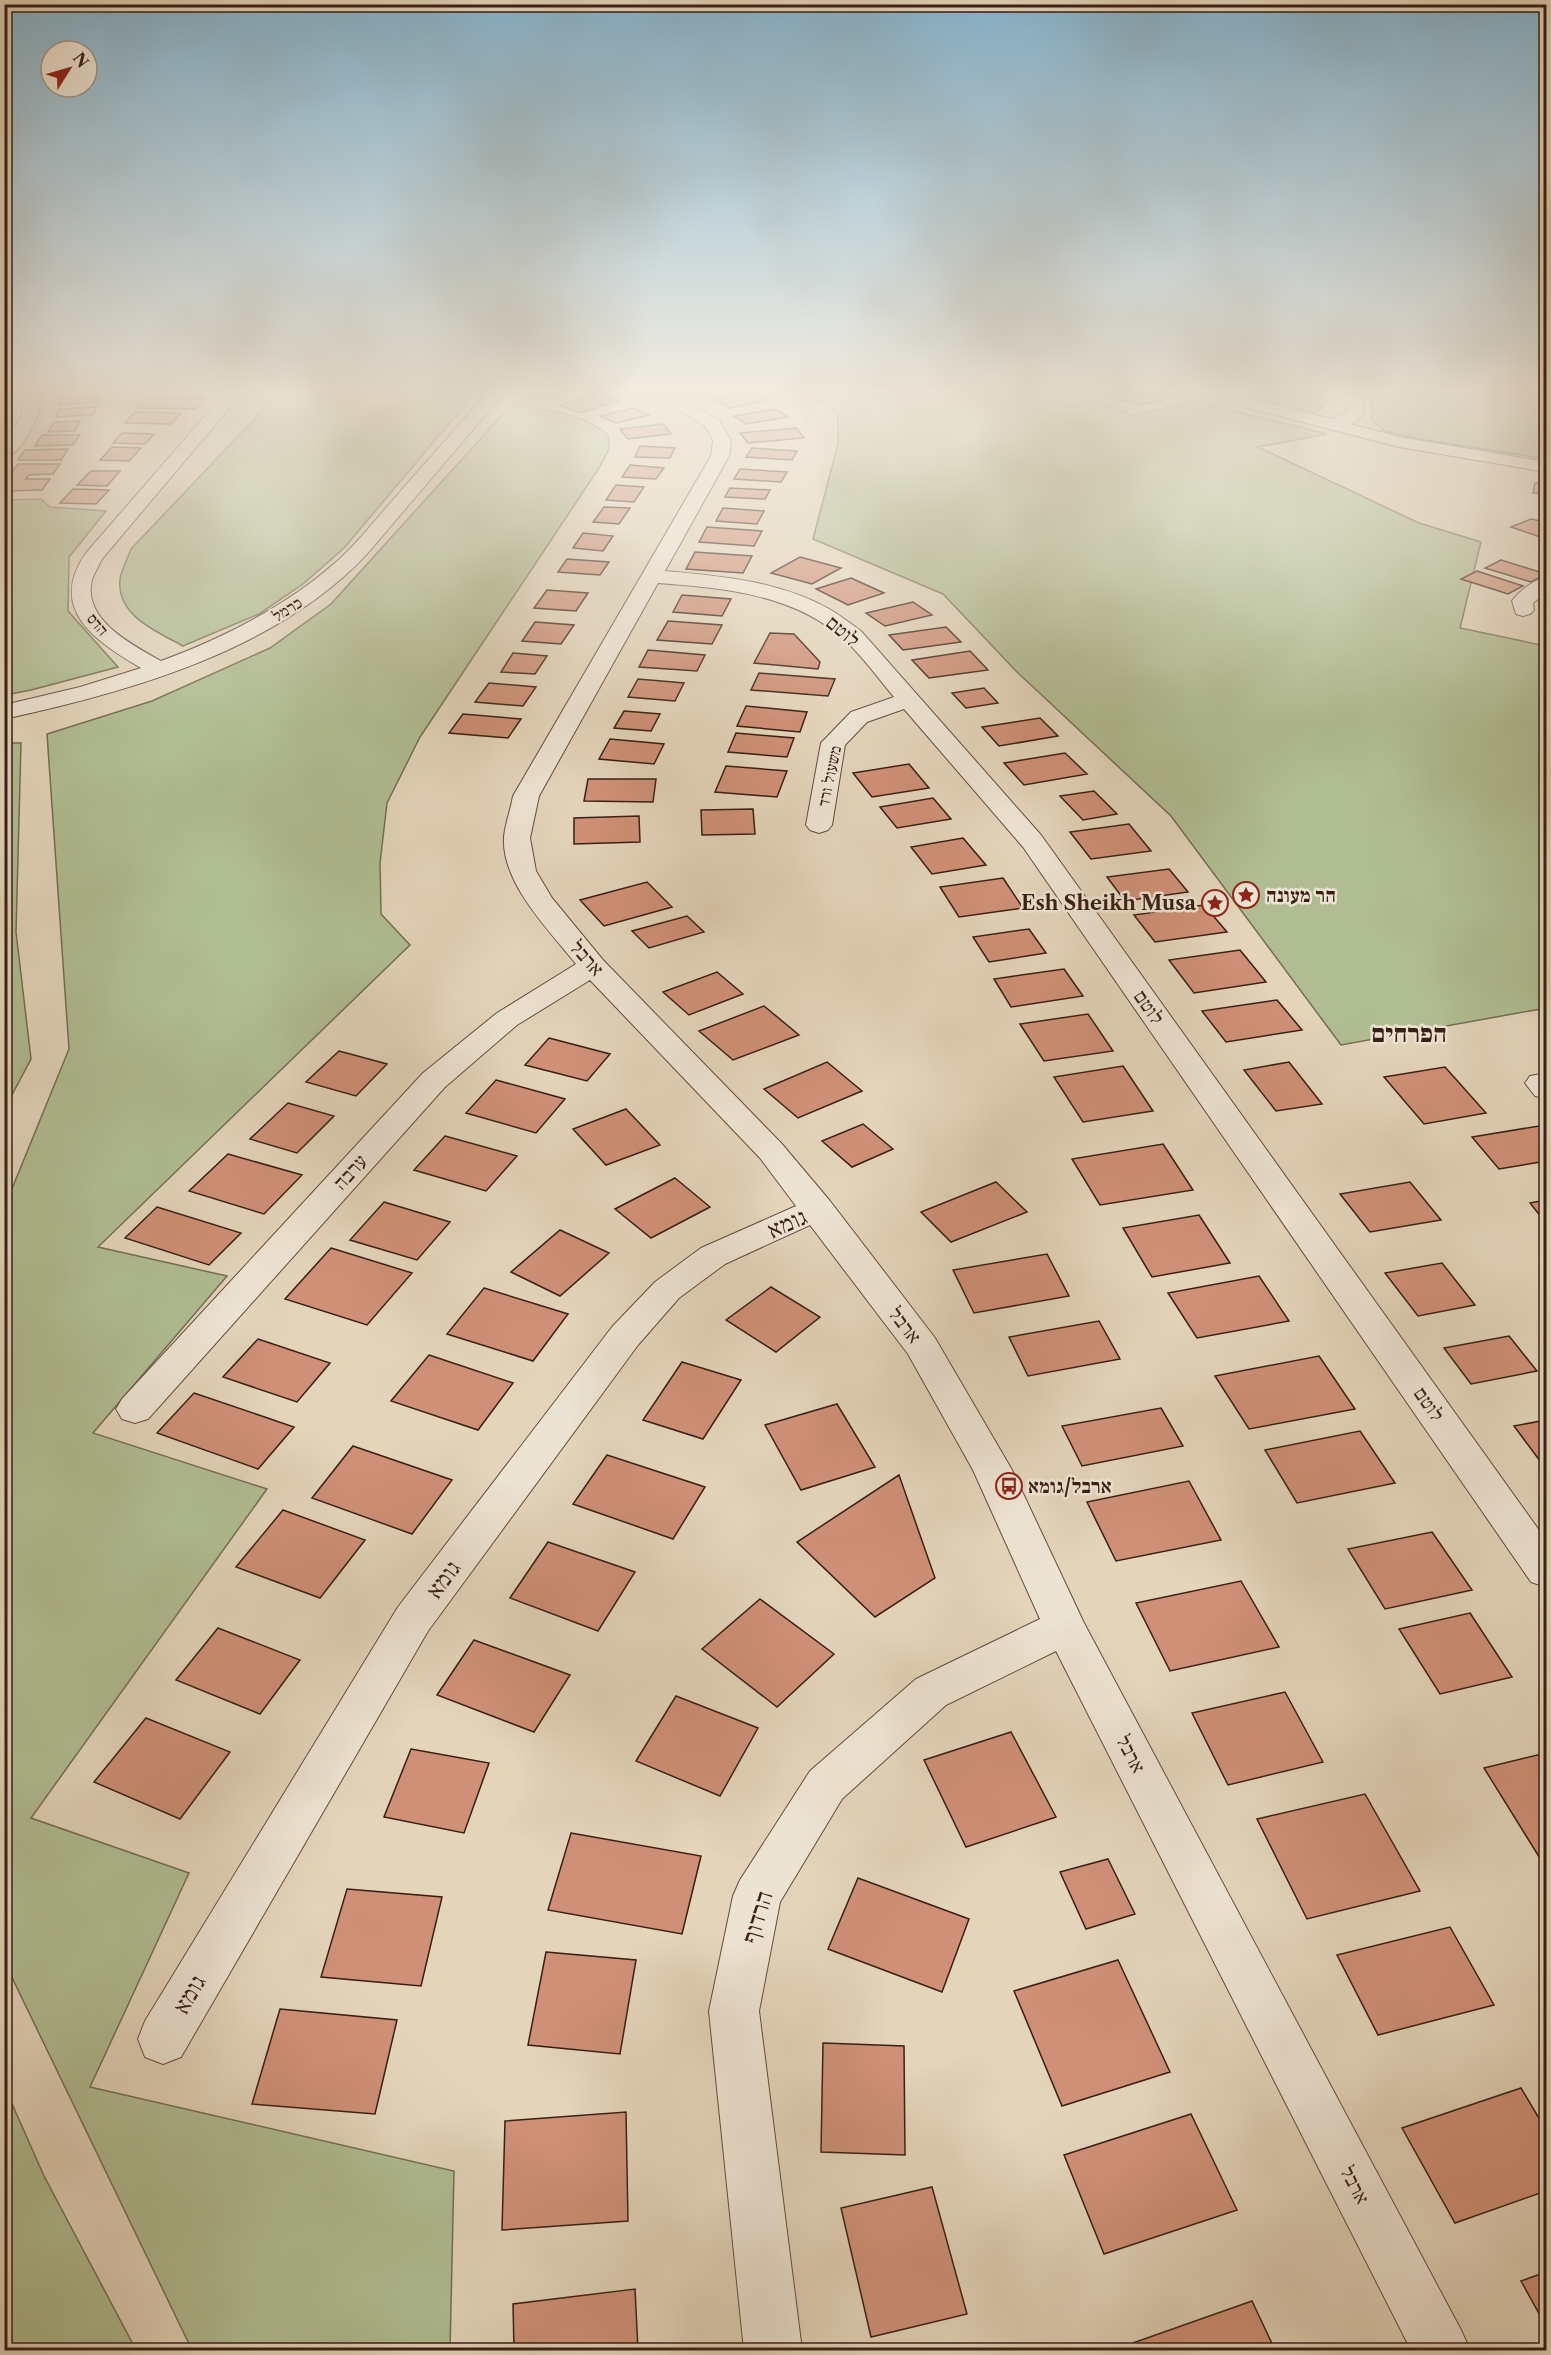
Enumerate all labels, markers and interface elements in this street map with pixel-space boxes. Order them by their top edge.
north arrow [39,39,99,99]
text: N [69,48,93,72]
street label: כרמל [268,592,306,626]
street label: הדס [83,609,113,639]
street label: לוטם [821,610,865,652]
street label: משעול ורד [813,744,845,808]
place icon: הר מעונה [1231,880,1261,910]
place label: הר מעונה [1266,883,1336,907]
place icon: Esh Sheikh Musa [1200,888,1230,918]
place label: Esh Sheikh Musa [1021,891,1196,915]
street label: ארבל [565,935,609,981]
street label: לוטם [1129,985,1169,1029]
district label: הפרחים [1371,1017,1447,1049]
street label: ערבה [328,1149,372,1195]
street label: גומא [763,1202,811,1244]
street label: ארבל [884,1302,926,1348]
street label: לוטם [1409,1382,1449,1426]
bus stop icon: ארבל/גומא [994,1471,1024,1501]
place label: ארבל/גומא [1028,1474,1112,1498]
street label: גומא [419,1554,467,1604]
street label: ארבל [1111,1731,1151,1777]
street label: הרדוף [735,1887,779,1947]
street label: גומא [166,1969,212,2019]
street label: ארבל [1335,2162,1375,2208]

